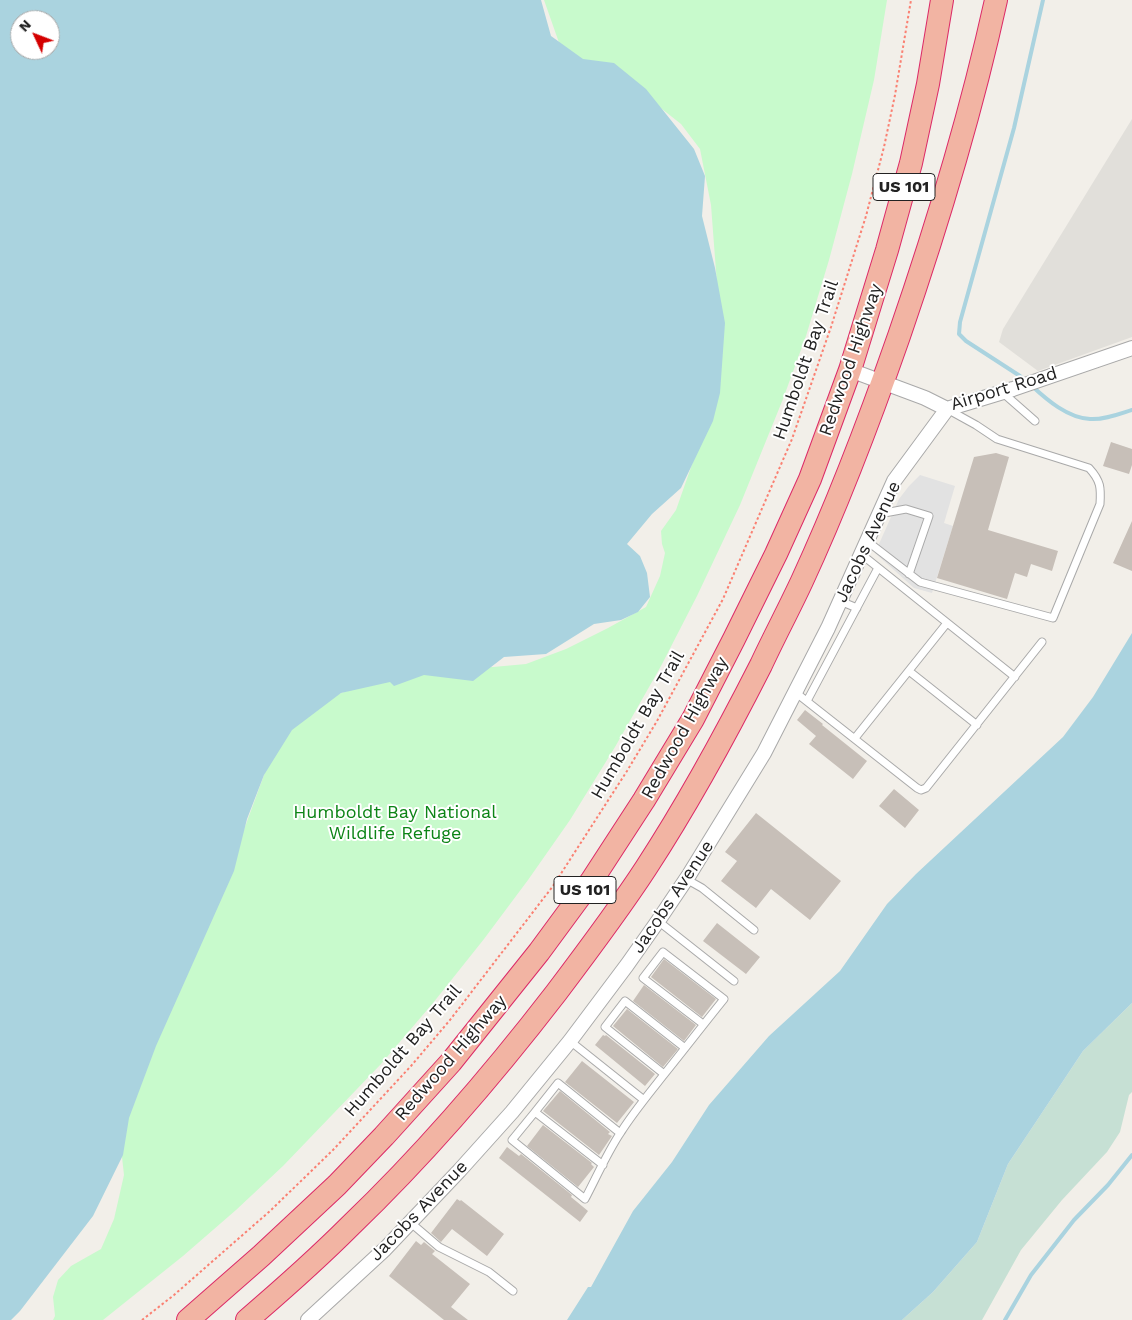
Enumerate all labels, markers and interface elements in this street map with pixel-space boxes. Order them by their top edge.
north arrow [10,10,60,60]
text: N [15,16,34,35]
road number: US 101 [873,173,935,200]
street label: Humboldt Bay Trail [768,277,844,443]
street label: Redwood Highway [815,281,887,439]
street label: Airport Road [948,363,1060,415]
street label: Jacobs Avenue [830,478,906,606]
street label: Humboldt Bay Trail [587,647,689,803]
street label: Redwood Highway [637,653,733,803]
park label: Humboldt Bay National Wildlife Refuge [293,802,497,844]
street label: Jacobs Avenue [627,836,719,958]
road number: US 101 [554,876,616,904]
street label: Humboldt Bay Trail [340,981,466,1121]
street label: Redwood Highway [391,991,511,1125]
street label: Jacobs Avenue [366,1156,472,1266]

